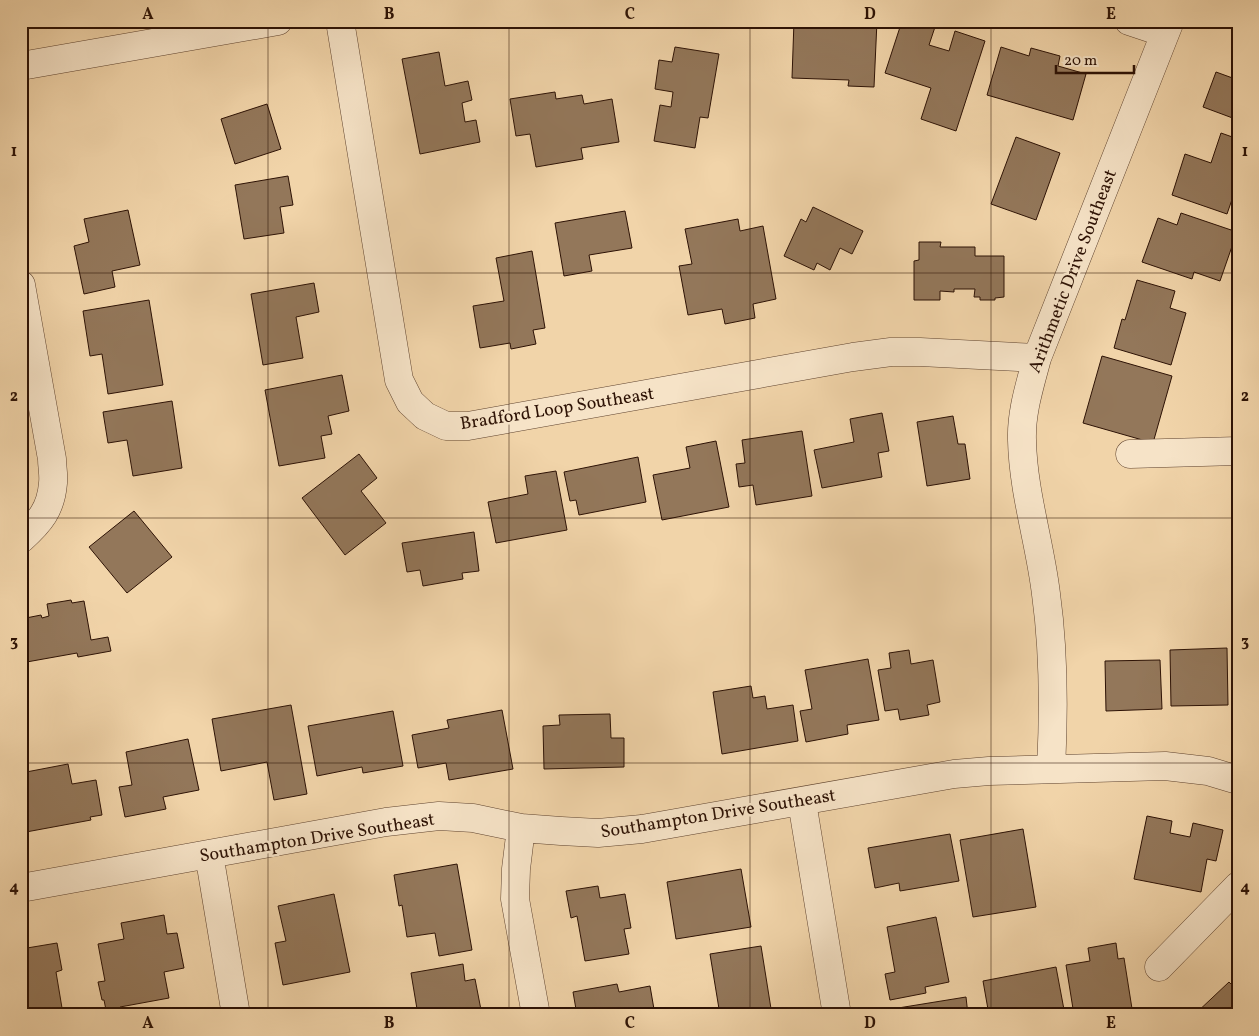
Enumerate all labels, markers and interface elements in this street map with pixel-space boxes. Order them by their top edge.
text: A [142,4,154,26]
text: B [384,4,395,26]
text: C [625,4,635,26]
text: D [864,4,876,26]
text: E [1106,4,1116,26]
scale bar [1056,42,1134,74]
text: 20 m [1064,51,1097,72]
text: 1 [11,141,17,163]
text: 1 [1242,141,1248,163]
street label: Arithmetic Drive Southeast [1023,166,1124,377]
street label: Bradford Loop Southeast [458,382,656,437]
text: 2 [10,386,18,408]
text: 2 [1241,386,1249,408]
text: 3 [10,631,18,653]
text: 3 [1241,631,1249,653]
street label: Southampton Drive Southeast [599,784,838,845]
street label: Southampton Drive Southeast [198,808,437,869]
text: 4 [9,877,19,899]
text: 4 [1240,877,1250,899]
text: A [142,1013,154,1035]
text: B [384,1013,395,1035]
text: C [625,1013,635,1035]
text: D [864,1013,876,1035]
text: E [1106,1013,1116,1035]

